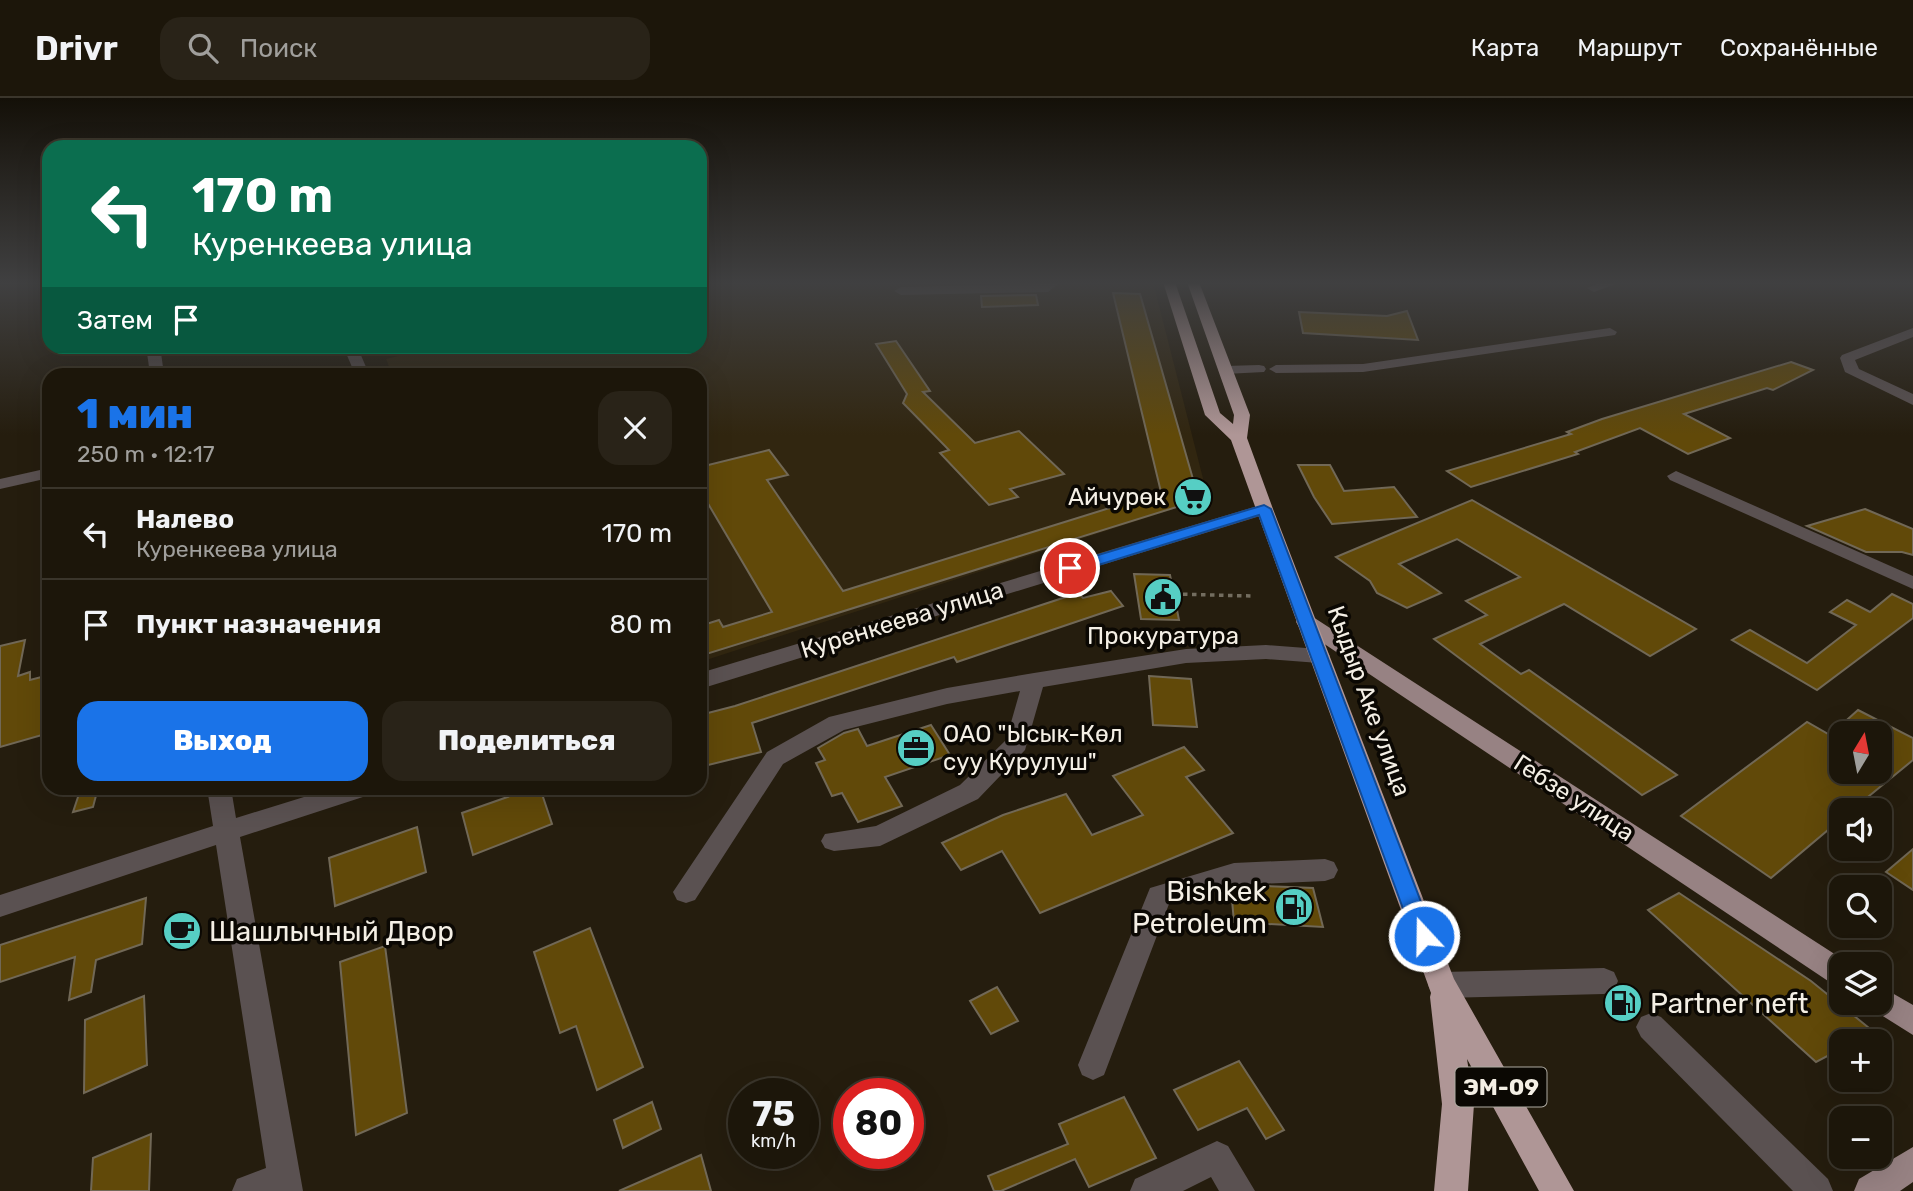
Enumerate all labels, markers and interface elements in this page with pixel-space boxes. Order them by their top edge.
search box [160,17,650,80]
text: Drivr [35,29,118,68]
icon: search [184,29,222,67]
text: Поиск [240,33,317,64]
text: Карта [1471,34,1539,62]
text: Маршрут [1577,34,1682,62]
text: Сохранённые [1720,34,1878,62]
text: 170 m [192,166,333,224]
icon: left [77,168,168,259]
text: Куренкеева улица [192,225,473,263]
icon: arrive [167,301,205,339]
text: Затем [77,305,153,336]
text: 1 мин [77,389,193,439]
button: close [598,391,672,465]
text: 250 m · 12:17 [77,440,215,468]
supermarket icon: Айчурөк [1172,476,1214,518]
place label: Айчурөк [1068,483,1166,511]
text: Налево [136,504,234,535]
icon: left [77,515,115,553]
text: 170 m [602,518,672,549]
text: Куренкеева улица [136,535,338,563]
pin [1040,538,1100,598]
icon: arrive [1051,549,1089,587]
street label: Куренкеева улица [797,576,1007,664]
public building icon: Прокуратура [1142,576,1184,618]
street label: Кыдыр Аке улица [1322,602,1416,800]
icon: arrive [77,606,115,644]
text: Пункт назначения [136,609,381,640]
text: 80 m [609,609,672,640]
place label: Прокуратура [1087,622,1239,650]
button: Выход [77,701,368,781]
button: Поделиться [382,701,672,781]
place label: ОАО "Ысык-Көл суу Курулуш" [943,720,1123,776]
north arrow [1829,721,1892,784]
map controls [1829,721,1892,1169]
office icon: ОАО "Ысык-Көл суу Курулуш" [895,727,937,769]
street label: Гебзе улица [1509,749,1639,847]
button: sound [1829,798,1892,861]
place label: Bishkek Petroleum [1132,875,1268,940]
button: search [1829,875,1892,938]
fuel station icon: Bishkek Petroleum [1273,886,1315,928]
position arrow [1387,899,1461,973]
cafe icon: Шашлычный Двор [161,910,203,952]
place label: Шашлычный Двор [209,915,454,948]
button: layers [1829,952,1892,1015]
fuel station icon: Partner neft [1602,982,1644,1024]
place label: Partner neft [1650,987,1809,1020]
button: + [1829,1029,1892,1092]
road number: ЭМ-09 [1456,1068,1546,1106]
speed limit sign: 80 [833,1078,924,1169]
text: 75 [752,1093,795,1135]
button: − [1829,1106,1892,1169]
text: km/h [751,1130,796,1152]

